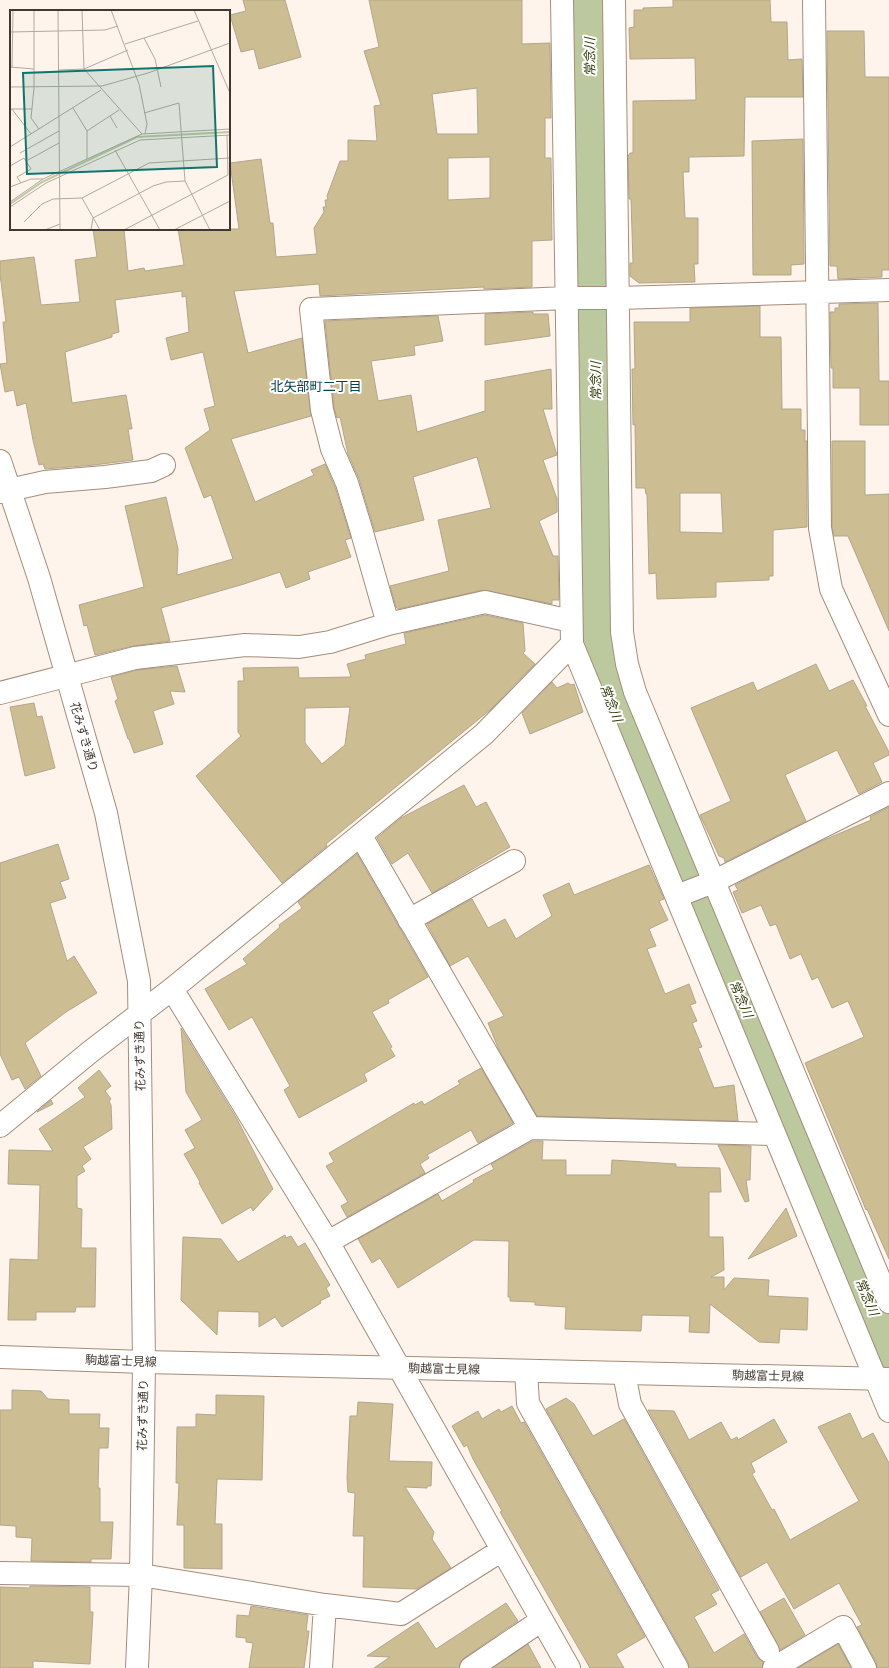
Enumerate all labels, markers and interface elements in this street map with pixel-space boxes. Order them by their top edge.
inset map [10,10,230,230]
water label: 常念川 [582,35,598,77]
water label: 常念川 [588,359,604,401]
district label: 北矢部町二丁目 [270,379,362,394]
water label: 常念川 [597,682,626,726]
street label: 花みずき通り [67,700,101,774]
water label: 常念川 [726,978,756,1022]
street label: 花みずき通り [132,1019,148,1091]
water label: 常念川 [852,1276,882,1320]
street label: 駒越富士見線 [85,1353,157,1369]
street label: 駒越富士見線 [408,1361,480,1377]
street label: 駒越富士見線 [732,1368,804,1384]
street label: 花みずき通り [135,1379,151,1451]

